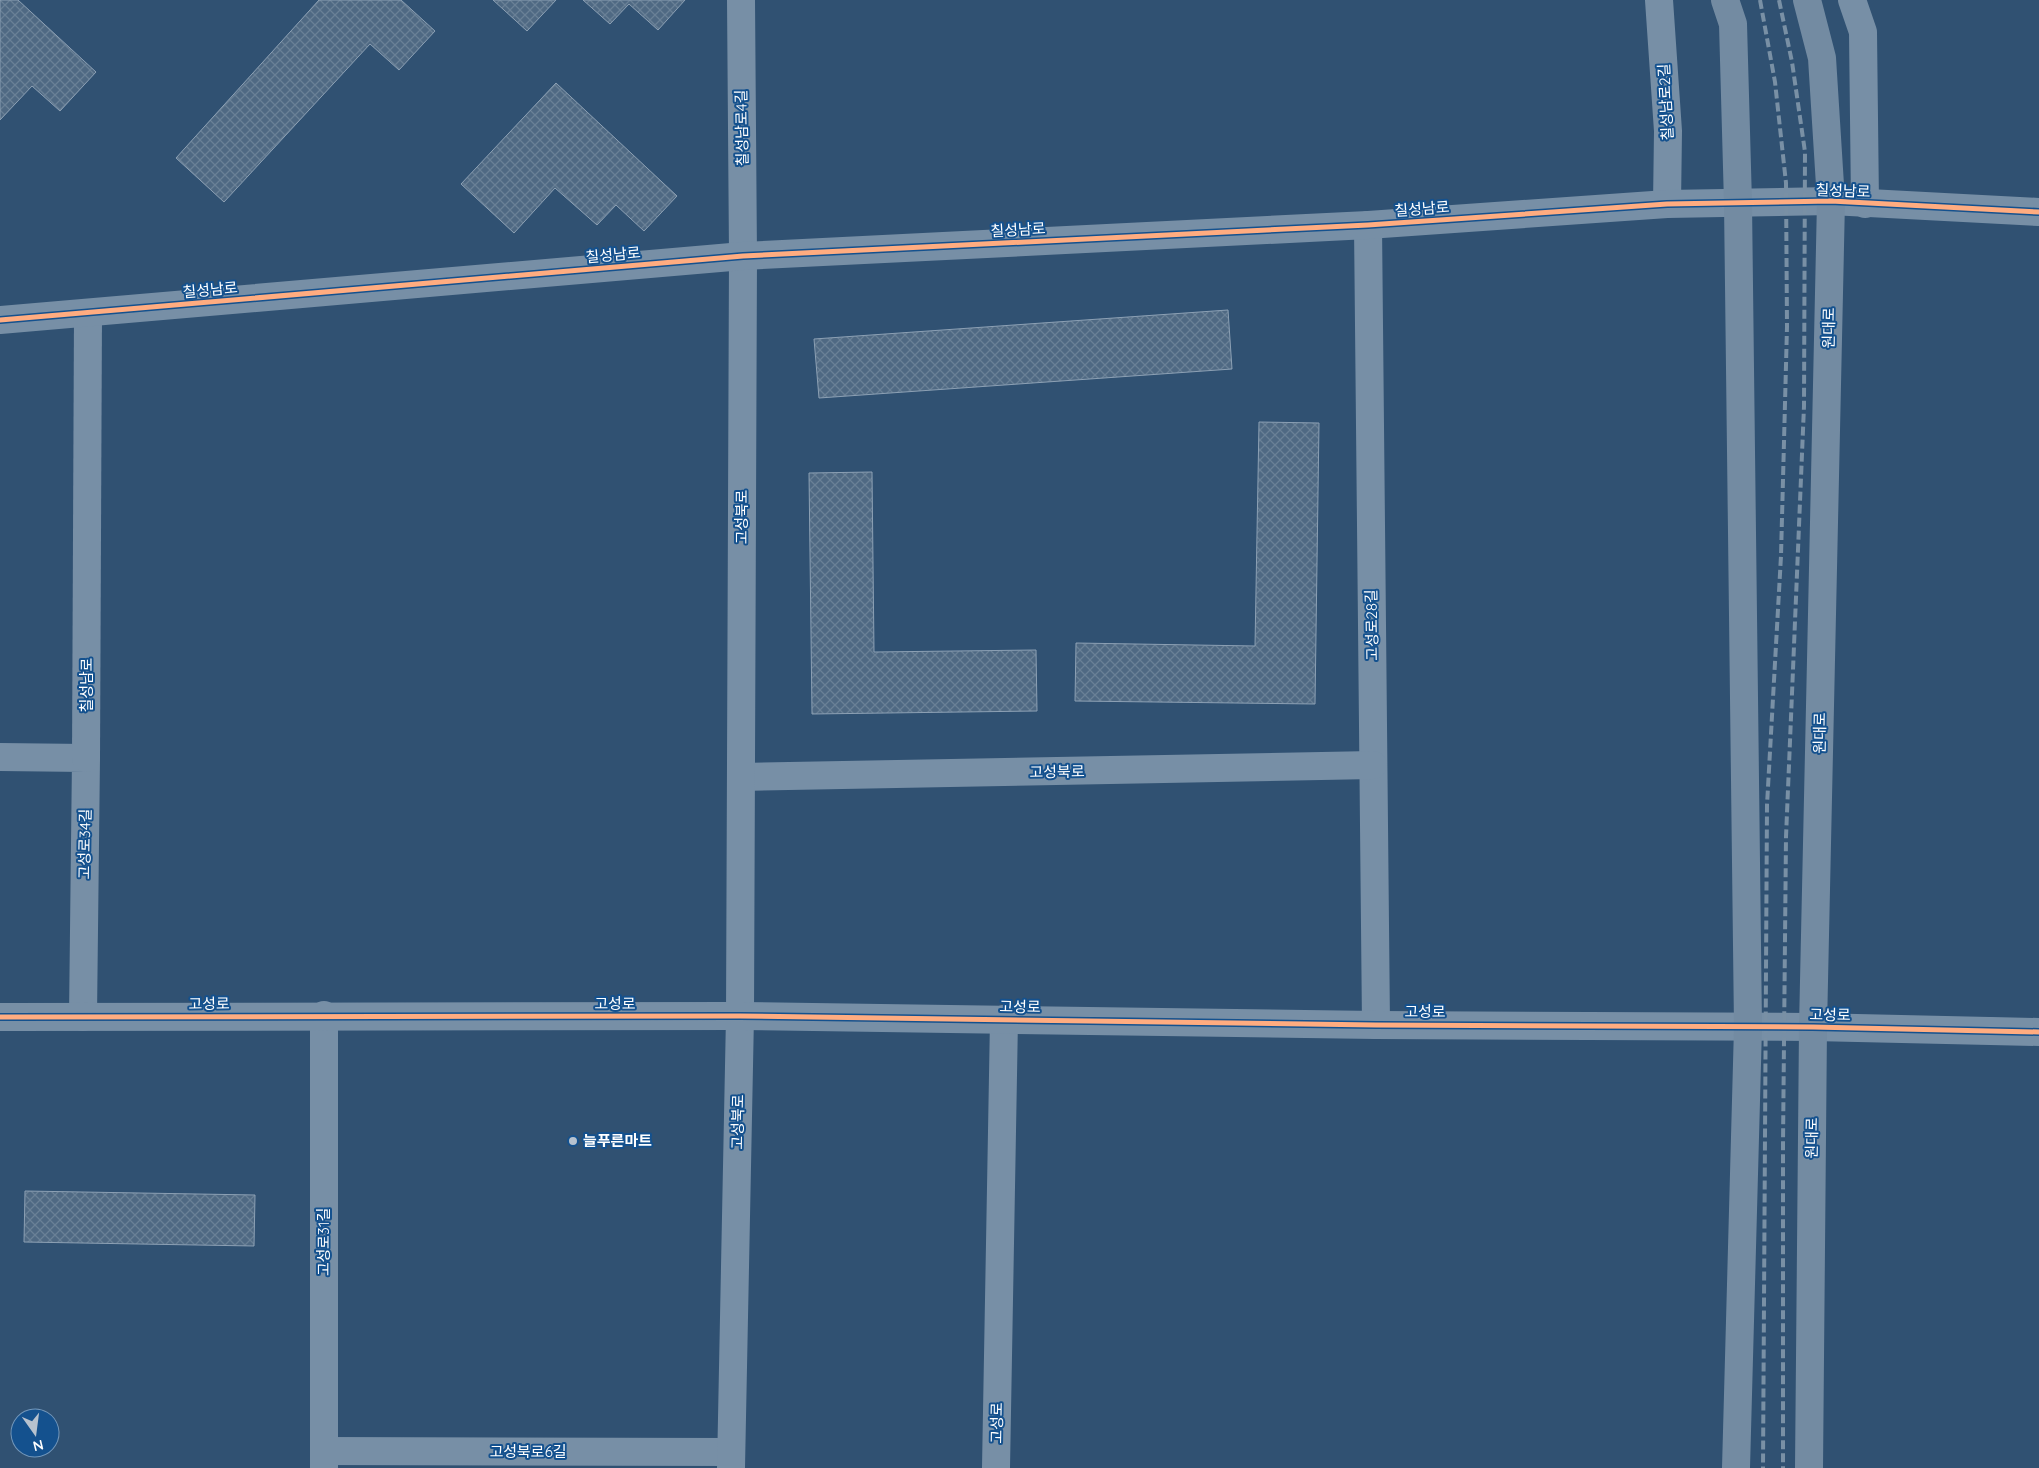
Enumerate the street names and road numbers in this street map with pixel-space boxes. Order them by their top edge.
street label: 칠성남로2길 [1654,63,1677,141]
street label: 칠성남로4길 [731,89,752,167]
street label: 칠성남로 [1815,180,1871,201]
street label: 칠성남로 [1394,197,1450,220]
street label: 칠성남로 [990,219,1046,240]
street label: 칠성남로 [585,243,641,266]
street label: 칠성남로 [182,278,238,301]
street label: 원대로 [1819,307,1838,349]
street label: 고성북로 [732,489,751,545]
street label: 고성로28길 [1361,589,1382,661]
street label: 칠성남로 [77,657,96,713]
street label: 원대로 [1810,712,1829,754]
street label: 고성북로 [1029,762,1085,781]
street label: 고성로34길 [74,808,95,880]
street label: 고성로 [188,994,230,1013]
street label: 고성로 [594,994,636,1013]
street label: 고성로 [999,997,1041,1016]
street label: 고성로 [1404,1002,1446,1021]
street label: 고성로 [1809,1005,1851,1024]
street label: 고성북로 [728,1094,747,1150]
street label: 원대로 [1802,1117,1821,1159]
street label: 고성로31길 [314,1208,333,1276]
street label: 고성로 [987,1402,1006,1444]
street label: 고성북로6길 [489,1442,567,1461]

